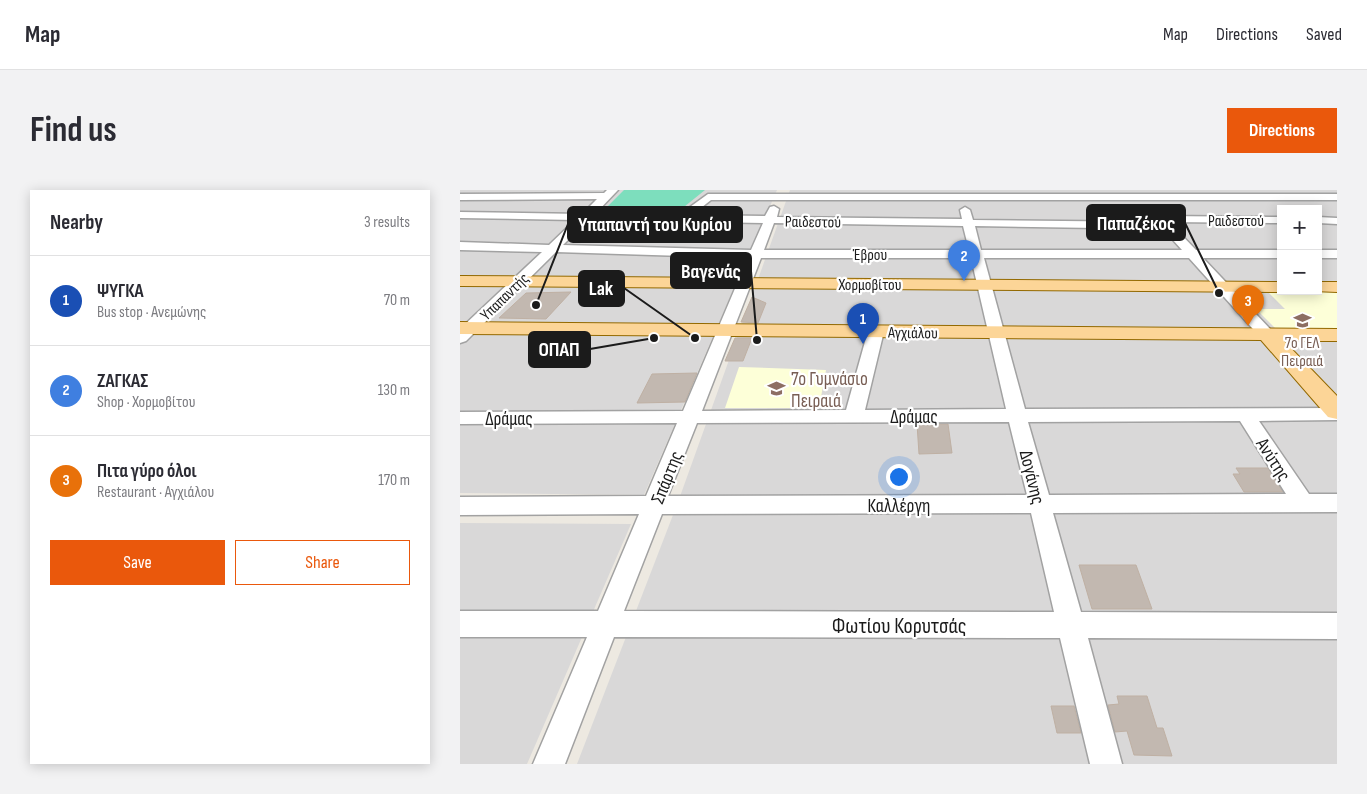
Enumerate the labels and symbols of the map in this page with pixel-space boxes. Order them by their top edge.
callout: Παπαζέκος [1087,205,1185,240]
callout: Υπαπαντή του Κυρίου [568,207,742,242]
text: Παπαζέκος [1097,212,1175,236]
street label: Ραιδεστού [1208,212,1264,231]
text: Υπαπαντή του Κυρίου [578,213,732,237]
street label: Ραιδεστού [785,213,841,232]
pin: 2 [948,240,980,281]
street label: Έβρου [852,246,887,265]
callout: Βαγενάς [671,253,751,288]
text: Βαγενάς [681,260,741,284]
street label: Υπαπαντής [477,269,533,325]
callout: Lak [579,271,624,306]
street label: Χορμοβίτου [837,276,902,295]
text: Lak [589,277,614,301]
pin: 3 [1232,285,1264,326]
pin: 1 [847,303,879,344]
school or university icon: 7ο ΓΕΛ Πειραιά [1292,310,1312,330]
street label: Αγχιάλου [887,324,938,343]
callout: ΟΠΑΠ [529,332,590,367]
place label: 7ο ΓΕΛ Πειραιά [1281,334,1323,371]
text: ΟΠΑΠ [538,338,580,362]
place label: 7ο Γυμνάσιο Πειραιά [791,368,868,413]
school or university icon: 7ο Γυμνάσιο Πειραιά [767,379,787,399]
street label: Δράμας [890,406,938,429]
street label: Δράμας [485,408,533,431]
street label: Ανύτης [1250,433,1295,486]
street label: Σπάρτης [646,448,688,507]
street label: Δογάνης [1014,448,1049,507]
your location [886,464,912,490]
street label: Καλλέργη [868,495,930,518]
street label: Φωτίου Κορυτσάς [832,613,966,640]

